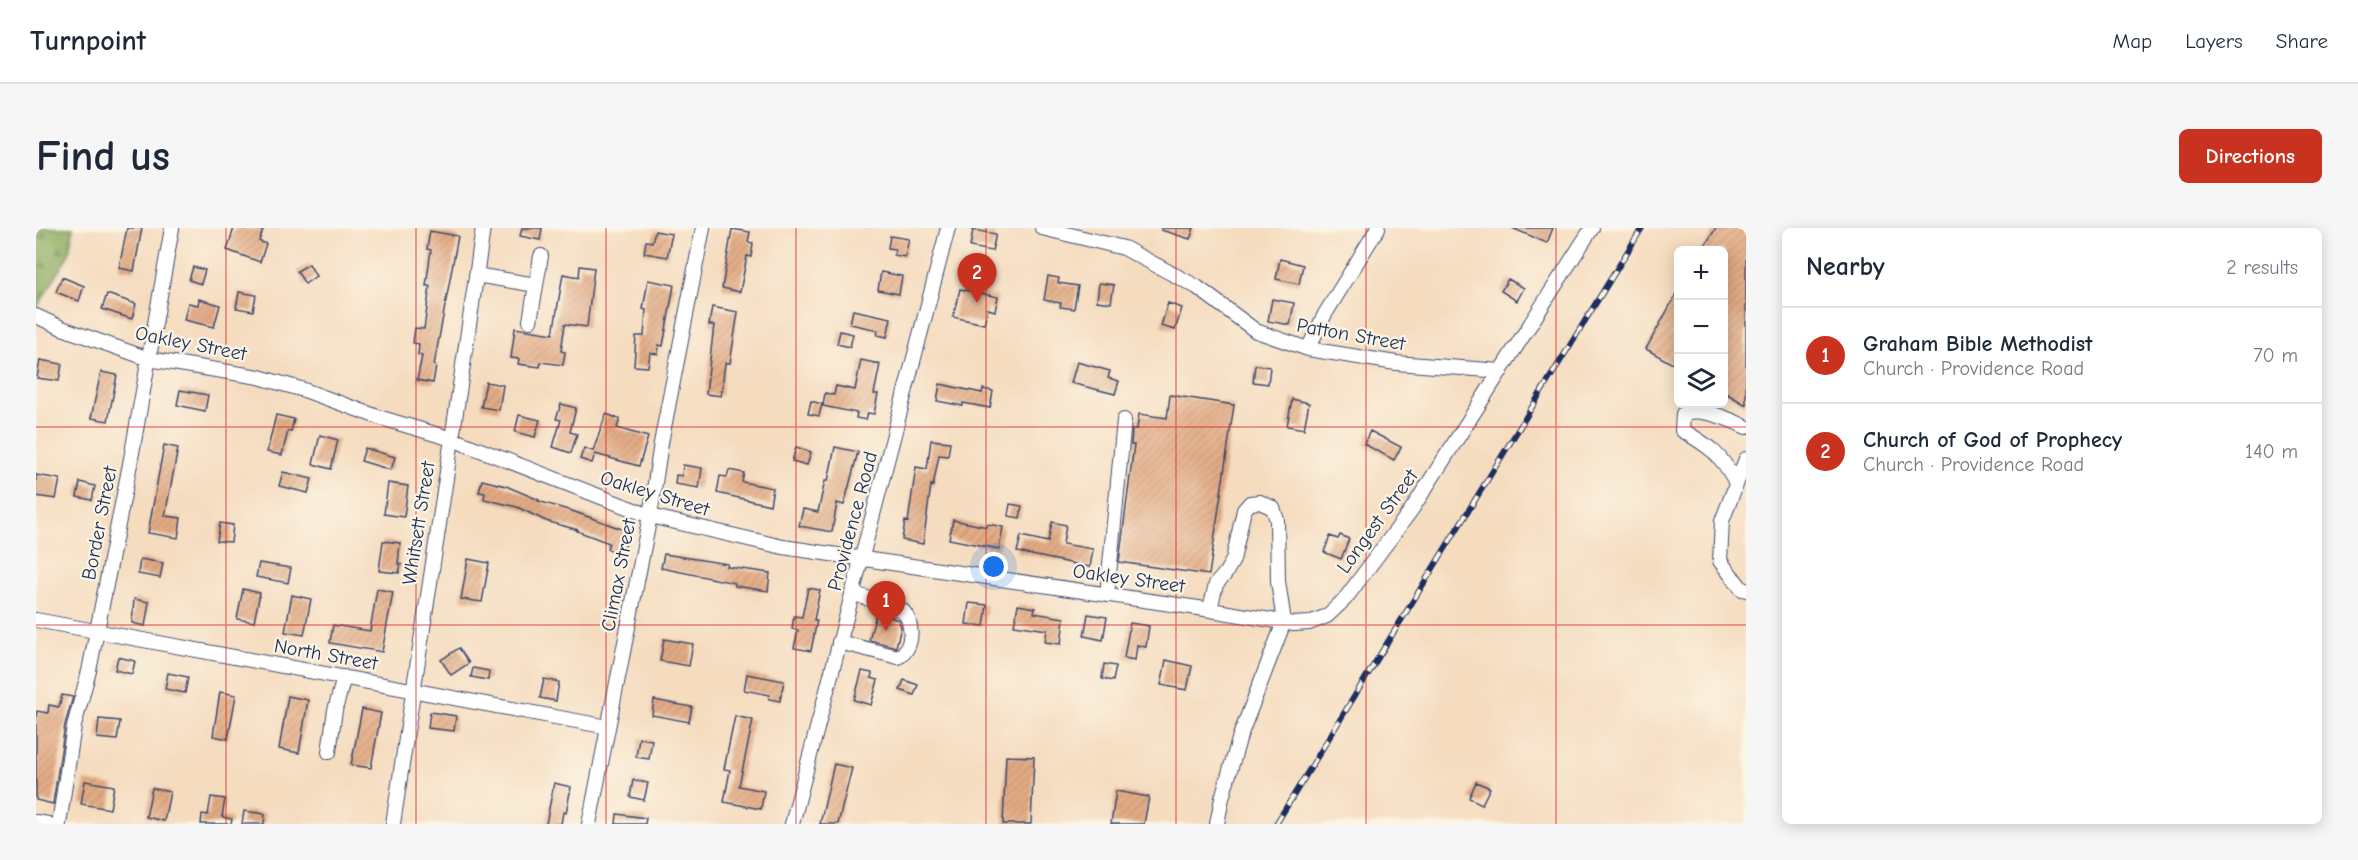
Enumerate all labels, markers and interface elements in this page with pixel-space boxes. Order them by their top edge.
text: Turnpoint [30,25,146,57]
text: Map [2113,29,2152,53]
text: Layers [2185,29,2243,53]
text: Share [2276,29,2328,53]
button: Directions [2179,129,2322,183]
text: Find us [36,132,170,181]
map controls [1674,246,1728,408]
button: + [1674,246,1728,300]
text: Nearby [1806,252,1885,282]
pin: 2 [958,254,996,303]
text: 2 results [2226,256,2298,279]
button: − [1674,300,1728,354]
street label: Patton Street [1295,314,1408,356]
street label: Oakley Street [133,321,250,366]
text: Graham Bible Methodist [1863,331,2092,357]
text: 1 [1822,344,1829,367]
text: 70 m [2253,344,2298,367]
button: layers [1674,354,1728,408]
text: Church · Providence Road [1863,357,2084,380]
text: Church of God of Prophecy [1863,427,2122,453]
text: 2 [1821,440,1830,463]
text: 140 m [2245,440,2298,463]
street label: Providence Road [823,449,882,593]
text: Church · Providence Road [1863,453,2084,476]
street label: Whitsett Street [397,458,440,587]
street label: Border Street [77,463,122,582]
street label: Longest Street [1332,464,1424,578]
street label: Oakley Street [597,466,713,521]
street label: Climax Street [596,516,641,633]
your location [979,552,1008,581]
street label: Oakley Street [1071,559,1188,598]
pin: 1 [866,582,906,631]
street label: North Street [272,634,381,675]

